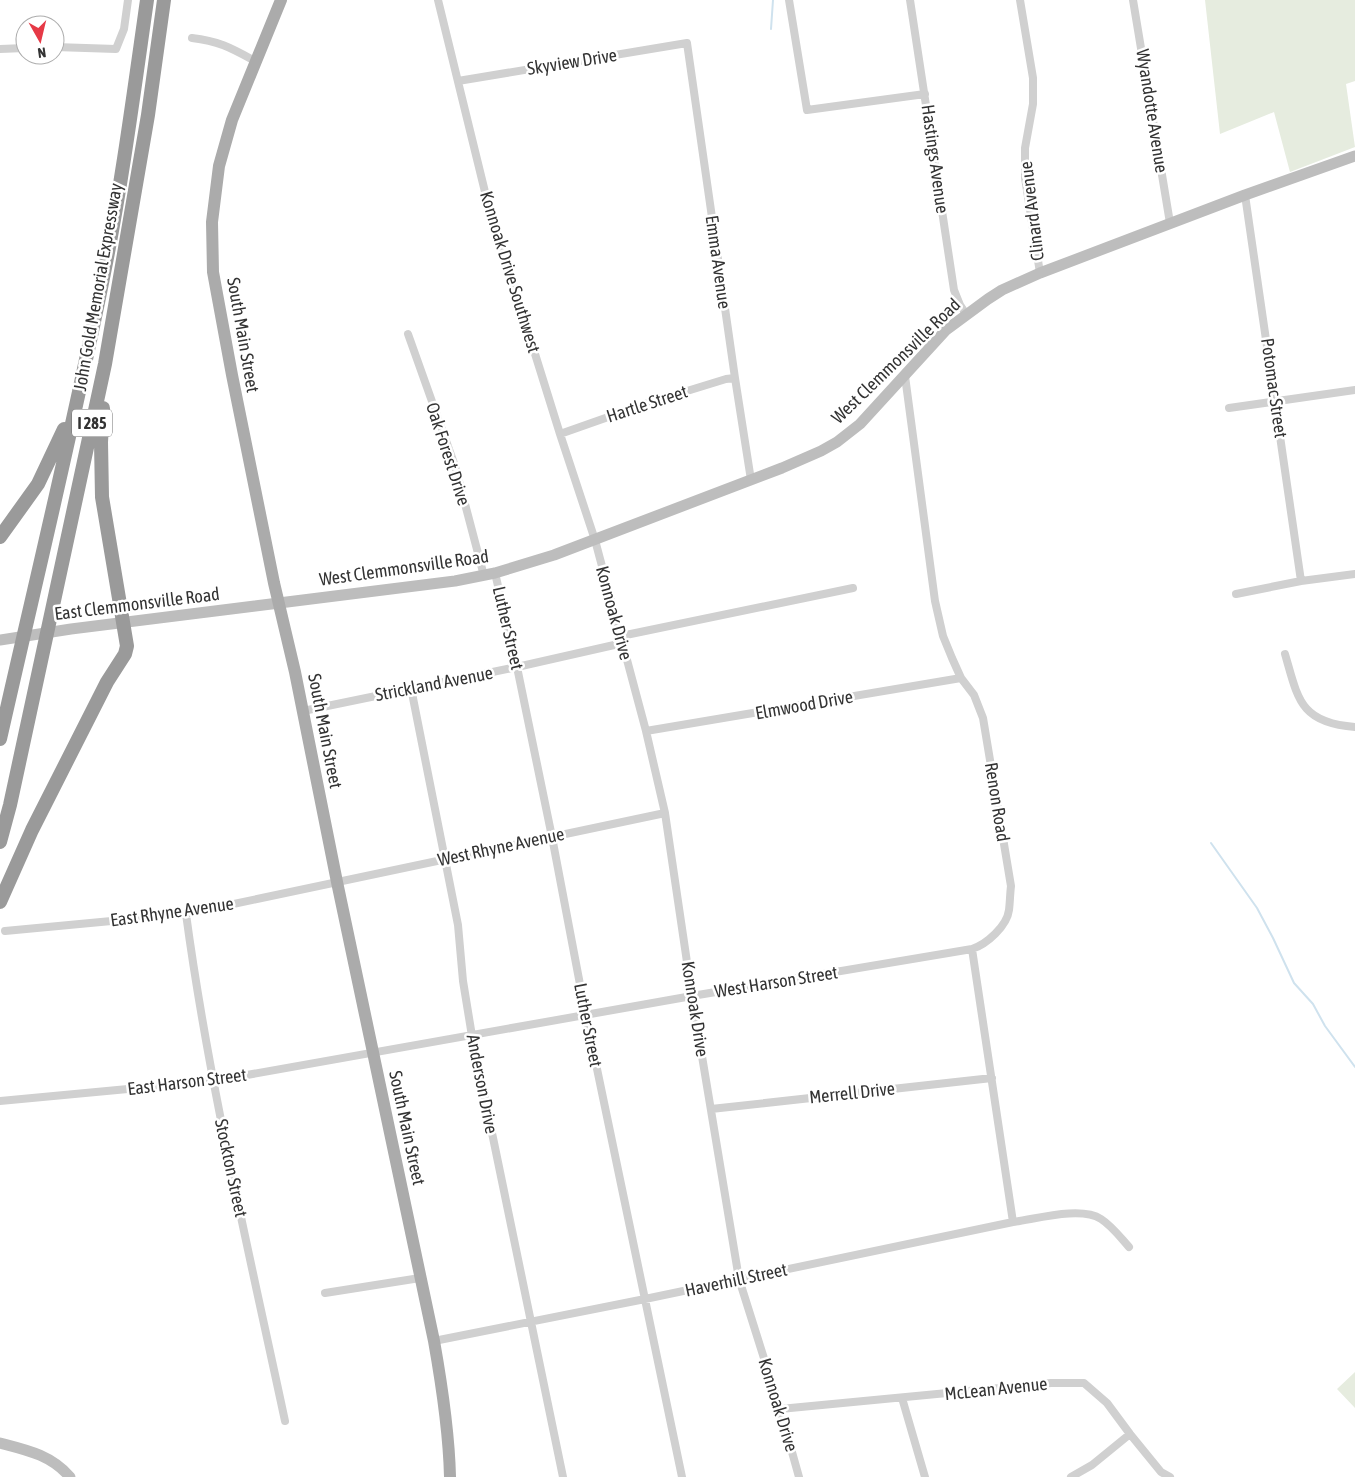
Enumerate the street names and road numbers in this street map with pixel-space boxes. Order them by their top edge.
street label: Skyview Drive [526,44,618,79]
street label: Wyandotte Avenue [1132,48,1173,174]
street label: Hastings Avenue [917,103,954,215]
street label: Clinard Avenue [1015,160,1048,262]
street label: John Gold Memorial Expressway [69,181,126,392]
street label: Konnoak Drive Southwest [476,188,545,355]
street label: Emma Avenue [702,214,735,310]
street label: South Main Street [223,276,264,394]
street label: West Clemmonsville Road [827,294,964,428]
street label: Potomac Street [1257,337,1292,439]
street label: Hartle Street [604,381,690,426]
street label: Oak Forest Drive [422,400,475,508]
road number: I 285 [72,409,112,436]
street label: West Clemmonsville Road [318,545,490,590]
street label: Konnoak Drive [592,564,637,662]
street label: East Clemmonsville Road [53,583,221,624]
street label: Luther Street [489,584,528,672]
street label: Strickland Avenue [373,662,495,705]
street label: South Main Street [304,672,347,790]
street label: Elmwood Drive [753,686,854,723]
street label: Renon Road [981,761,1014,843]
street label: West Rhyne Avenue [436,823,566,870]
street label: East Rhyne Avenue [109,892,235,931]
street label: Konnoak Drive [678,960,713,1058]
street label: West Harson Street [713,961,839,1002]
street label: Luther Street [570,981,607,1069]
street label: Anderson Drive [463,1033,502,1135]
street label: East Harson Street [126,1064,248,1099]
street label: South Main Street [385,1069,430,1187]
street label: Merrell Drive [808,1078,896,1107]
street label: Stockton Street [211,1117,252,1219]
street label: Haverhill Street [683,1258,789,1301]
street label: Konnoak Drive [754,1356,803,1454]
street label: McLean Avenue [944,1373,1048,1404]

